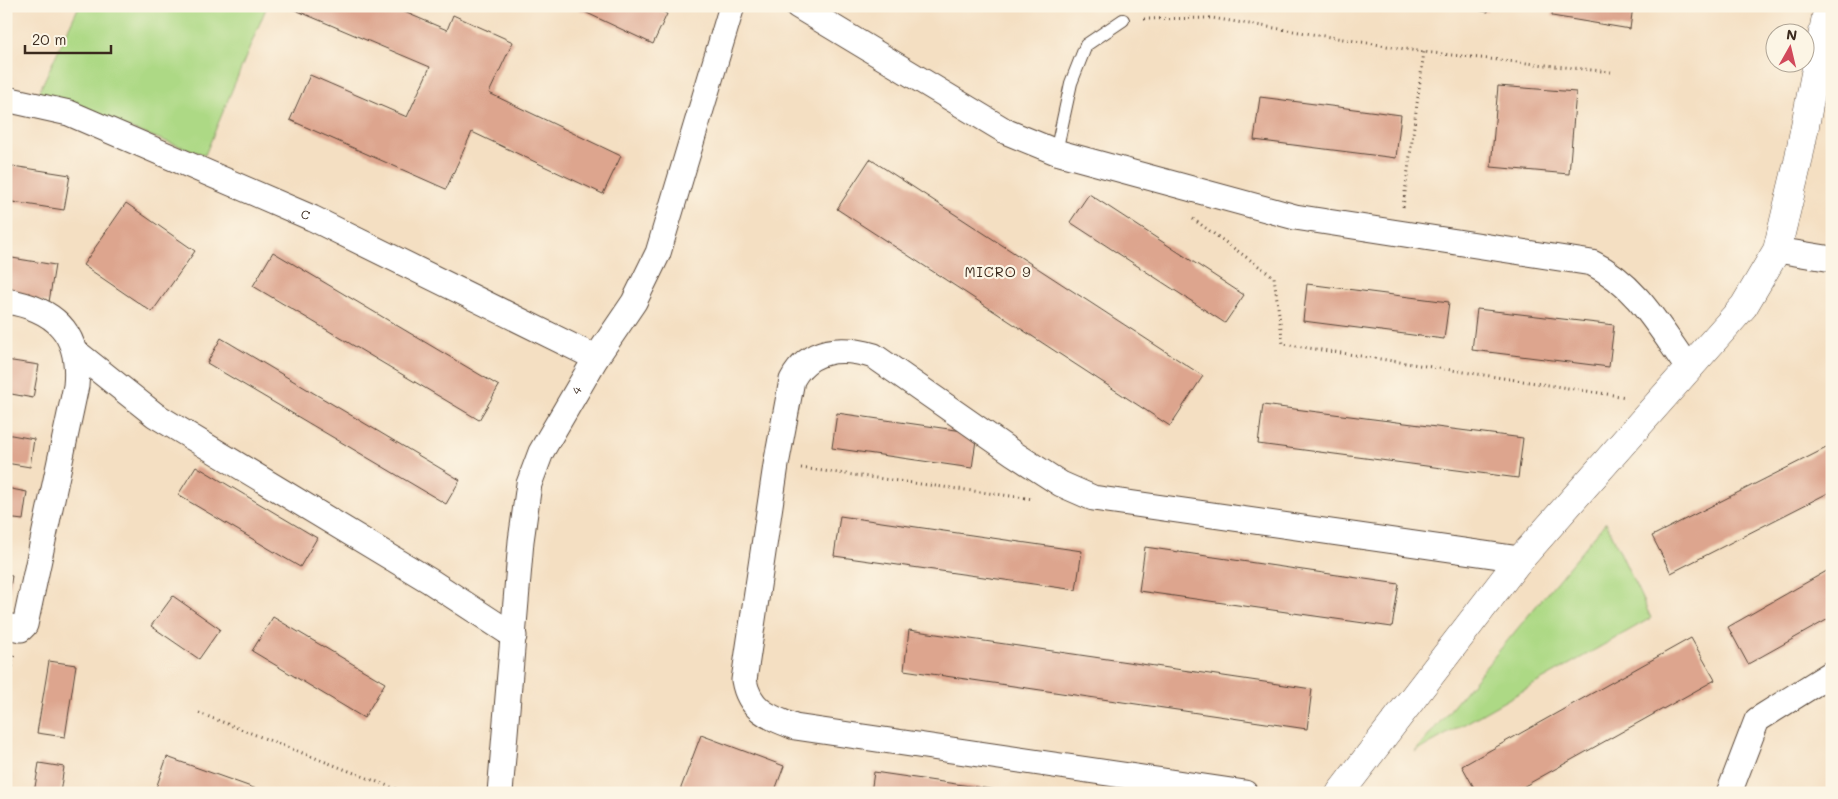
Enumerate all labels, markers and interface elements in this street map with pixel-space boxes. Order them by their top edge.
scale bar [25,22,111,54]
north arrow [1766,22,1816,72]
text: N [1785,24,1798,45]
text: 20 m [32,29,66,49]
street label: C [299,205,313,223]
district label: MICRO 9 [964,262,1032,281]
street label: 4 [568,383,585,397]

